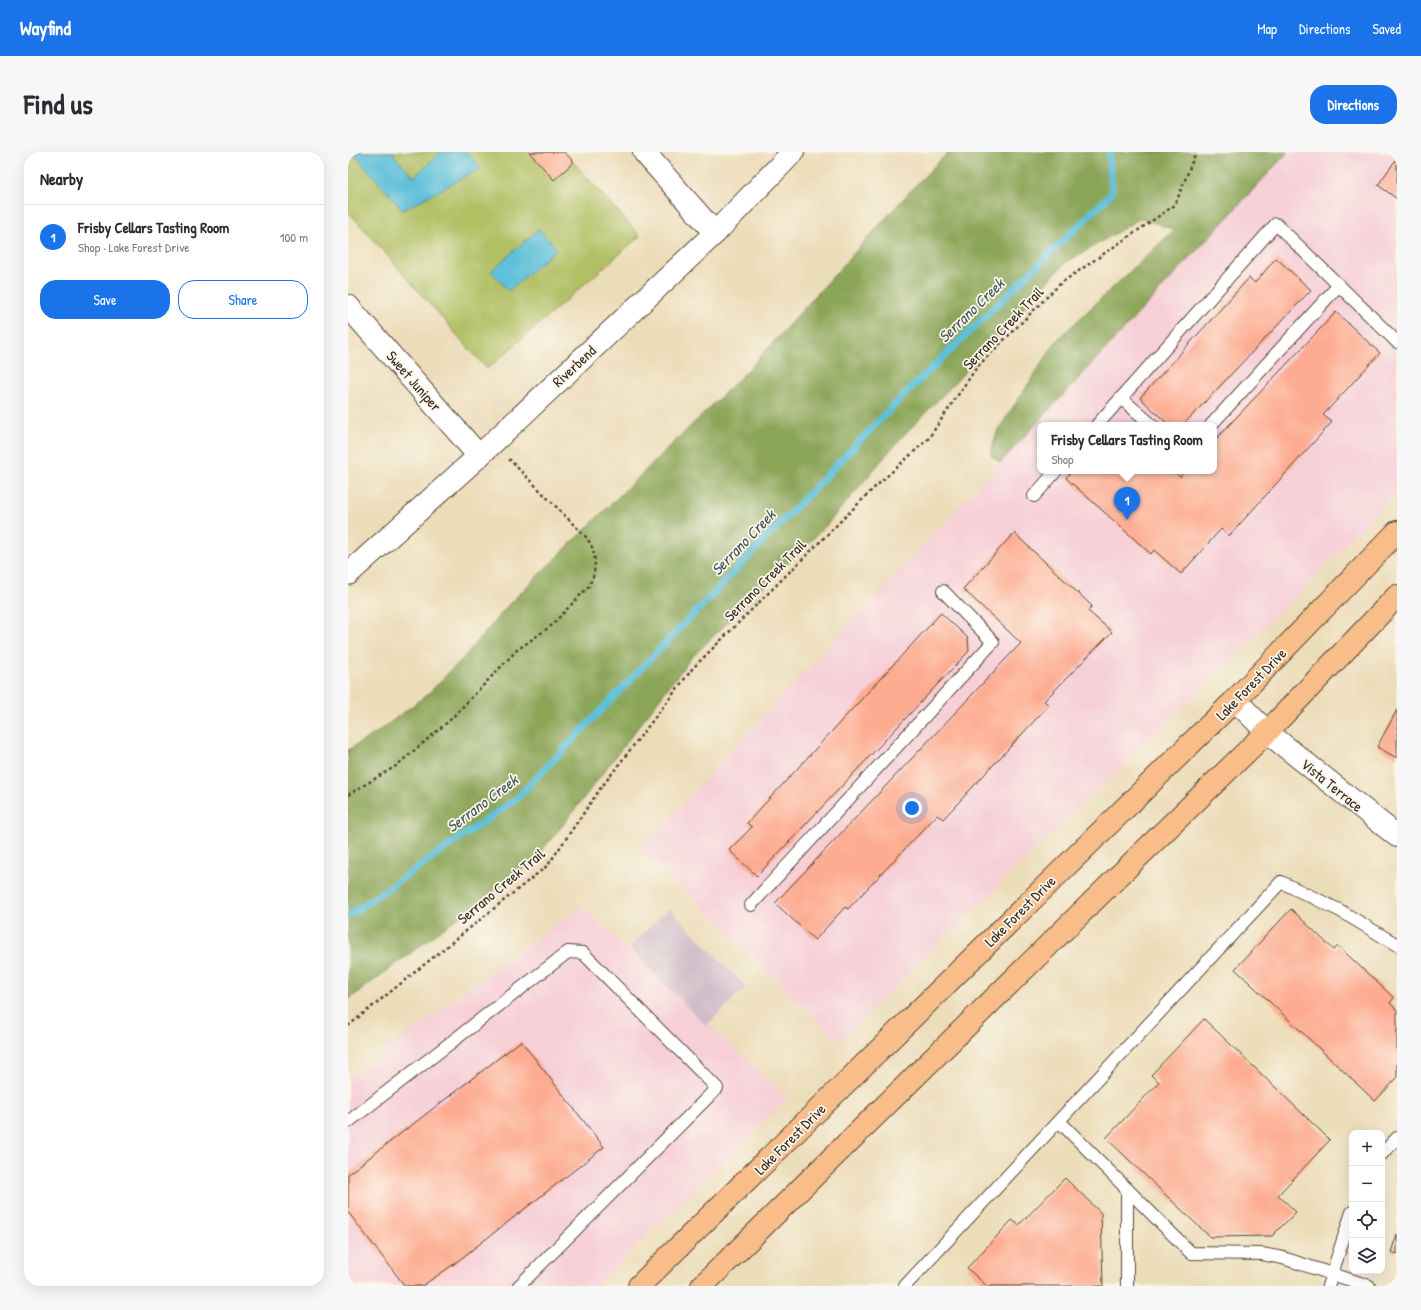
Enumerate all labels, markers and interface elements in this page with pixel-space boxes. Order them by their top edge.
text: Wayfind [20,15,71,41]
text: Map [1257,19,1277,38]
text: Directions [1299,19,1350,38]
text: Saved [1372,19,1401,38]
text: Find us [24,85,93,123]
button: Directions [1310,85,1397,124]
text: Nearby [40,167,83,190]
text: Frisby Cellars Tasting Room [78,217,229,238]
text: 1 [51,228,55,246]
text: 100 m [280,228,308,246]
text: Shop · Lake Forest Drive [78,238,190,256]
water label: Serrano Creek [933,272,1010,347]
button: Save [40,280,170,319]
button: Share [178,280,308,319]
street label: Serrano Creek Trail [958,282,1048,374]
street label: Riverbend [548,340,601,392]
street label: Sweet Juniper [382,346,446,416]
popup [1037,422,1217,474]
text: Frisby Cellars Tasting Room [1051,429,1203,450]
text: Shop [1051,450,1074,468]
pin: 1 [1114,487,1140,520]
water label: Serrano Creek [706,503,781,580]
street label: Serrano Creek Trail [719,534,811,626]
street label: Lake Forest Drive [1211,643,1291,725]
street label: Vista Terrace [1297,753,1367,817]
water label: Serrano Creek [442,768,523,837]
your location [902,798,922,818]
street label: Serrano Creek Trail [453,843,549,929]
street label: Lake Forest Drive [980,871,1060,951]
street label: Lake Forest Drive [750,1099,830,1179]
map controls [1349,1130,1385,1274]
button: + [1349,1130,1385,1166]
button: − [1349,1166,1385,1202]
button: locate [1349,1202,1385,1238]
button: layers [1349,1238,1385,1274]

